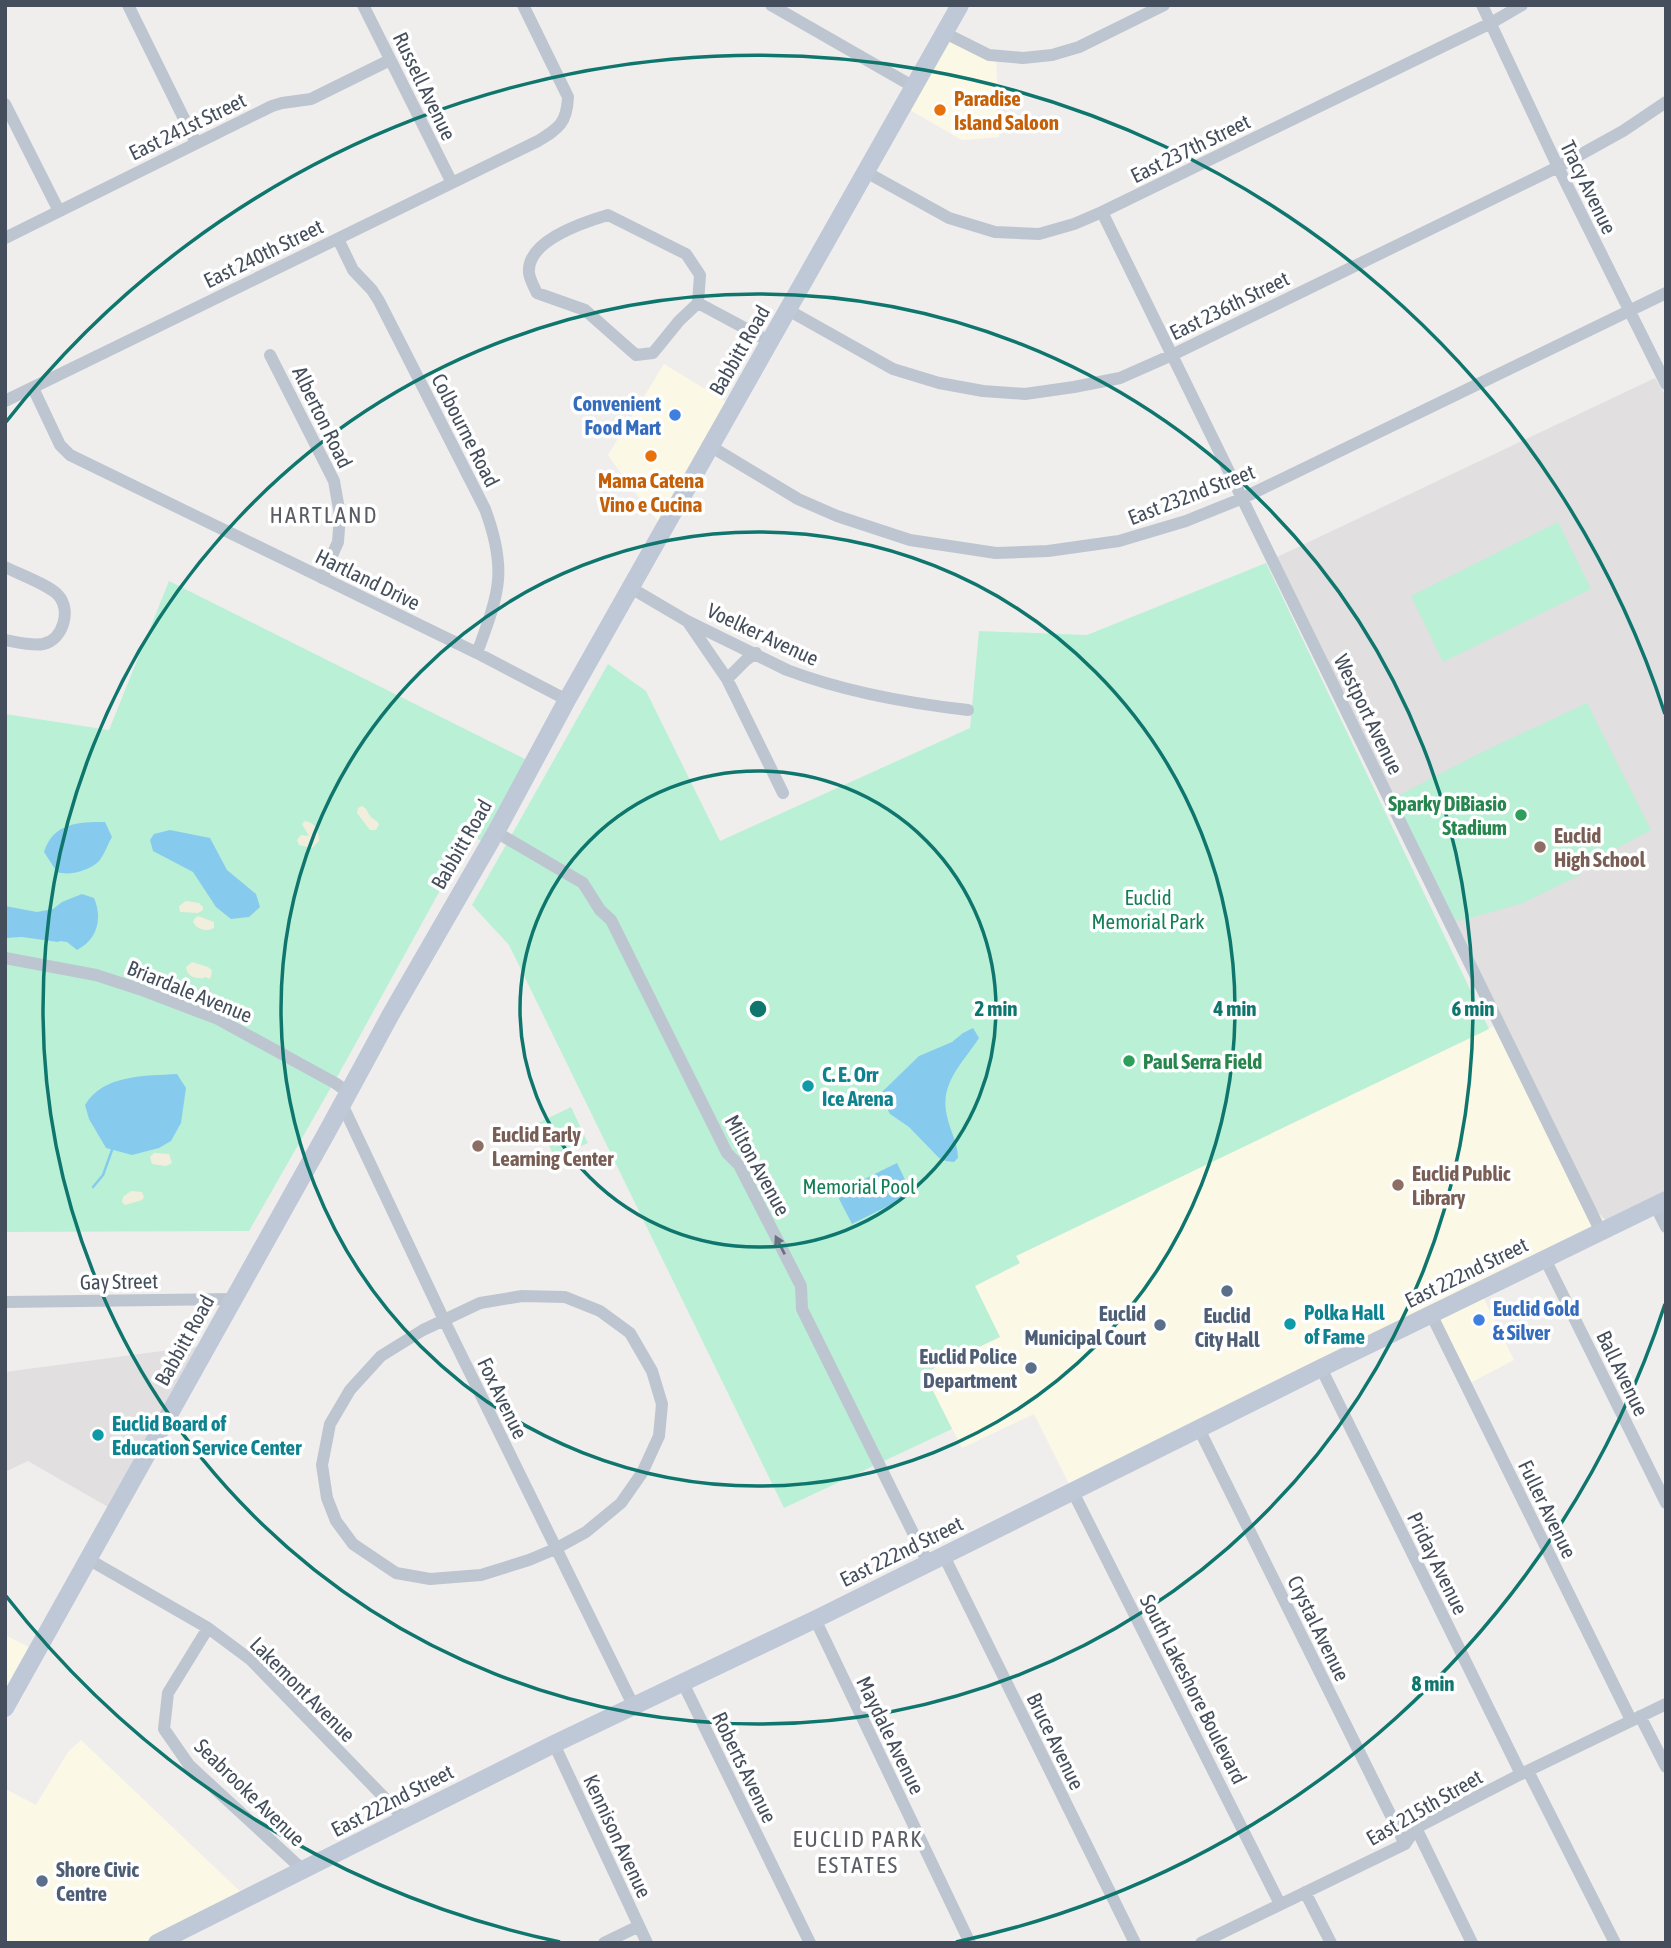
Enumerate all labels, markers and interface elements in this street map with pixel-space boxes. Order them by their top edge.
street label: Russell Avenue [389,28,461,144]
place label: Paradise Island Saloon [954,86,1059,134]
street label: East 241st Street [125,87,249,165]
marker: Paradise Island Saloon [932,102,948,118]
street label: East 237th Street [1126,109,1254,187]
street label: Tracy Avenue [1556,136,1622,238]
street label: East 240th Street [199,214,327,292]
street label: East 236th Street [1165,266,1293,344]
street label: Babbitt Road [704,301,774,399]
street label: Alberton Road [288,362,358,472]
street label: Colbourne Road [427,369,505,491]
place label: Convenient Food Mart [573,391,661,439]
marker: Convenient Food Mart [667,407,683,423]
marker: Mama Catena Vino e Cucina [643,448,659,464]
street label: East 232nd Street [1124,459,1258,529]
place label: Mama Catena Vino e Cucina [598,468,704,516]
district label: HARTLAND [270,502,378,528]
street label: Hartland Drive [312,543,424,615]
street label: Voelker Avenue [703,598,823,670]
street label: Westport Avenue [1330,650,1408,778]
place label: Sparky DiBiasio Stadium [1388,791,1507,839]
street label: Babbitt Road [426,795,496,893]
marker: Sparky DiBiasio Stadium [1513,807,1529,823]
place label: Euclid High School [1554,823,1646,871]
marker: Euclid High School [1532,839,1548,855]
park label: Euclid Memorial Park [1092,885,1204,933]
street label: Briardale Avenue [124,955,256,1027]
text: 2 min [975,996,1017,1020]
text: 4 min [1213,996,1256,1020]
text: 6 min [1452,996,1494,1020]
centre of rings [746,997,770,1021]
place label: Paul Serra Field [1143,1049,1262,1073]
marker: Paul Serra Field [1121,1053,1137,1069]
place label: C. E. Orr Ice Arena [822,1062,894,1110]
marker: C. E. Orr Ice Arena [800,1078,816,1094]
street label: Milton Avenue [721,1110,795,1220]
place label: Euclid Early Learning Center [492,1122,614,1170]
marker: Euclid Early Learning Center [470,1138,486,1154]
place label: Euclid Public Library [1412,1161,1511,1209]
park label: Memorial Pool [802,1174,916,1198]
marker: Euclid Public Library [1390,1177,1406,1193]
street label: East 222nd Street [1401,1232,1531,1312]
one-way arrow [775,1235,786,1255]
street label: Gay Street [80,1268,158,1294]
marker: Euclid City Hall [1219,1283,1235,1299]
street label: Babbitt Road [149,1291,219,1389]
place label: Euclid Gold & Silver [1493,1296,1579,1344]
place label: Polka Hall of Fame [1304,1300,1385,1348]
place label: Euclid Municipal Court [1025,1301,1146,1349]
place label: Euclid City Hall [1195,1303,1260,1351]
marker: Euclid Gold & Silver [1471,1312,1487,1328]
marker: Polka Hall of Fame [1282,1316,1298,1332]
marker: Euclid Municipal Court [1152,1317,1168,1333]
street label: Ball Avenue [1592,1326,1654,1420]
place label: Euclid Police Department [919,1344,1017,1392]
street label: Fox Avenue [473,1354,533,1442]
marker: Euclid Police Department [1023,1360,1039,1376]
place label: Euclid Board of Education Service Center [112,1411,302,1459]
marker: Euclid Board of Education Service Center [90,1427,106,1443]
street label: Fuller Avenue [1514,1456,1582,1562]
street label: Priday Avenue [1403,1508,1473,1618]
street label: East 222nd Street [836,1511,966,1591]
street label: Crystal Avenue [1283,1571,1355,1685]
street label: South Lakeshore Boulevard [1136,1590,1252,1788]
street label: Lakemont Avenue [246,1632,360,1746]
text: 8 min [1412,1671,1454,1695]
street label: Maydale Avenue [852,1672,930,1798]
street label: Bruce Avenue [1022,1689,1090,1793]
street label: Roberts Avenue [708,1708,782,1826]
street label: Seabrooke Avenue [190,1734,310,1850]
street label: East 222nd Street [327,1759,457,1841]
street label: East 215th Street [1362,1764,1486,1850]
street label: Kennison Avenue [579,1771,657,1901]
district label: EUCLID PARK ESTATES [793,1826,923,1878]
place label: Shore Civic Centre [56,1857,139,1905]
marker: Shore Civic Centre [34,1873,50,1889]

